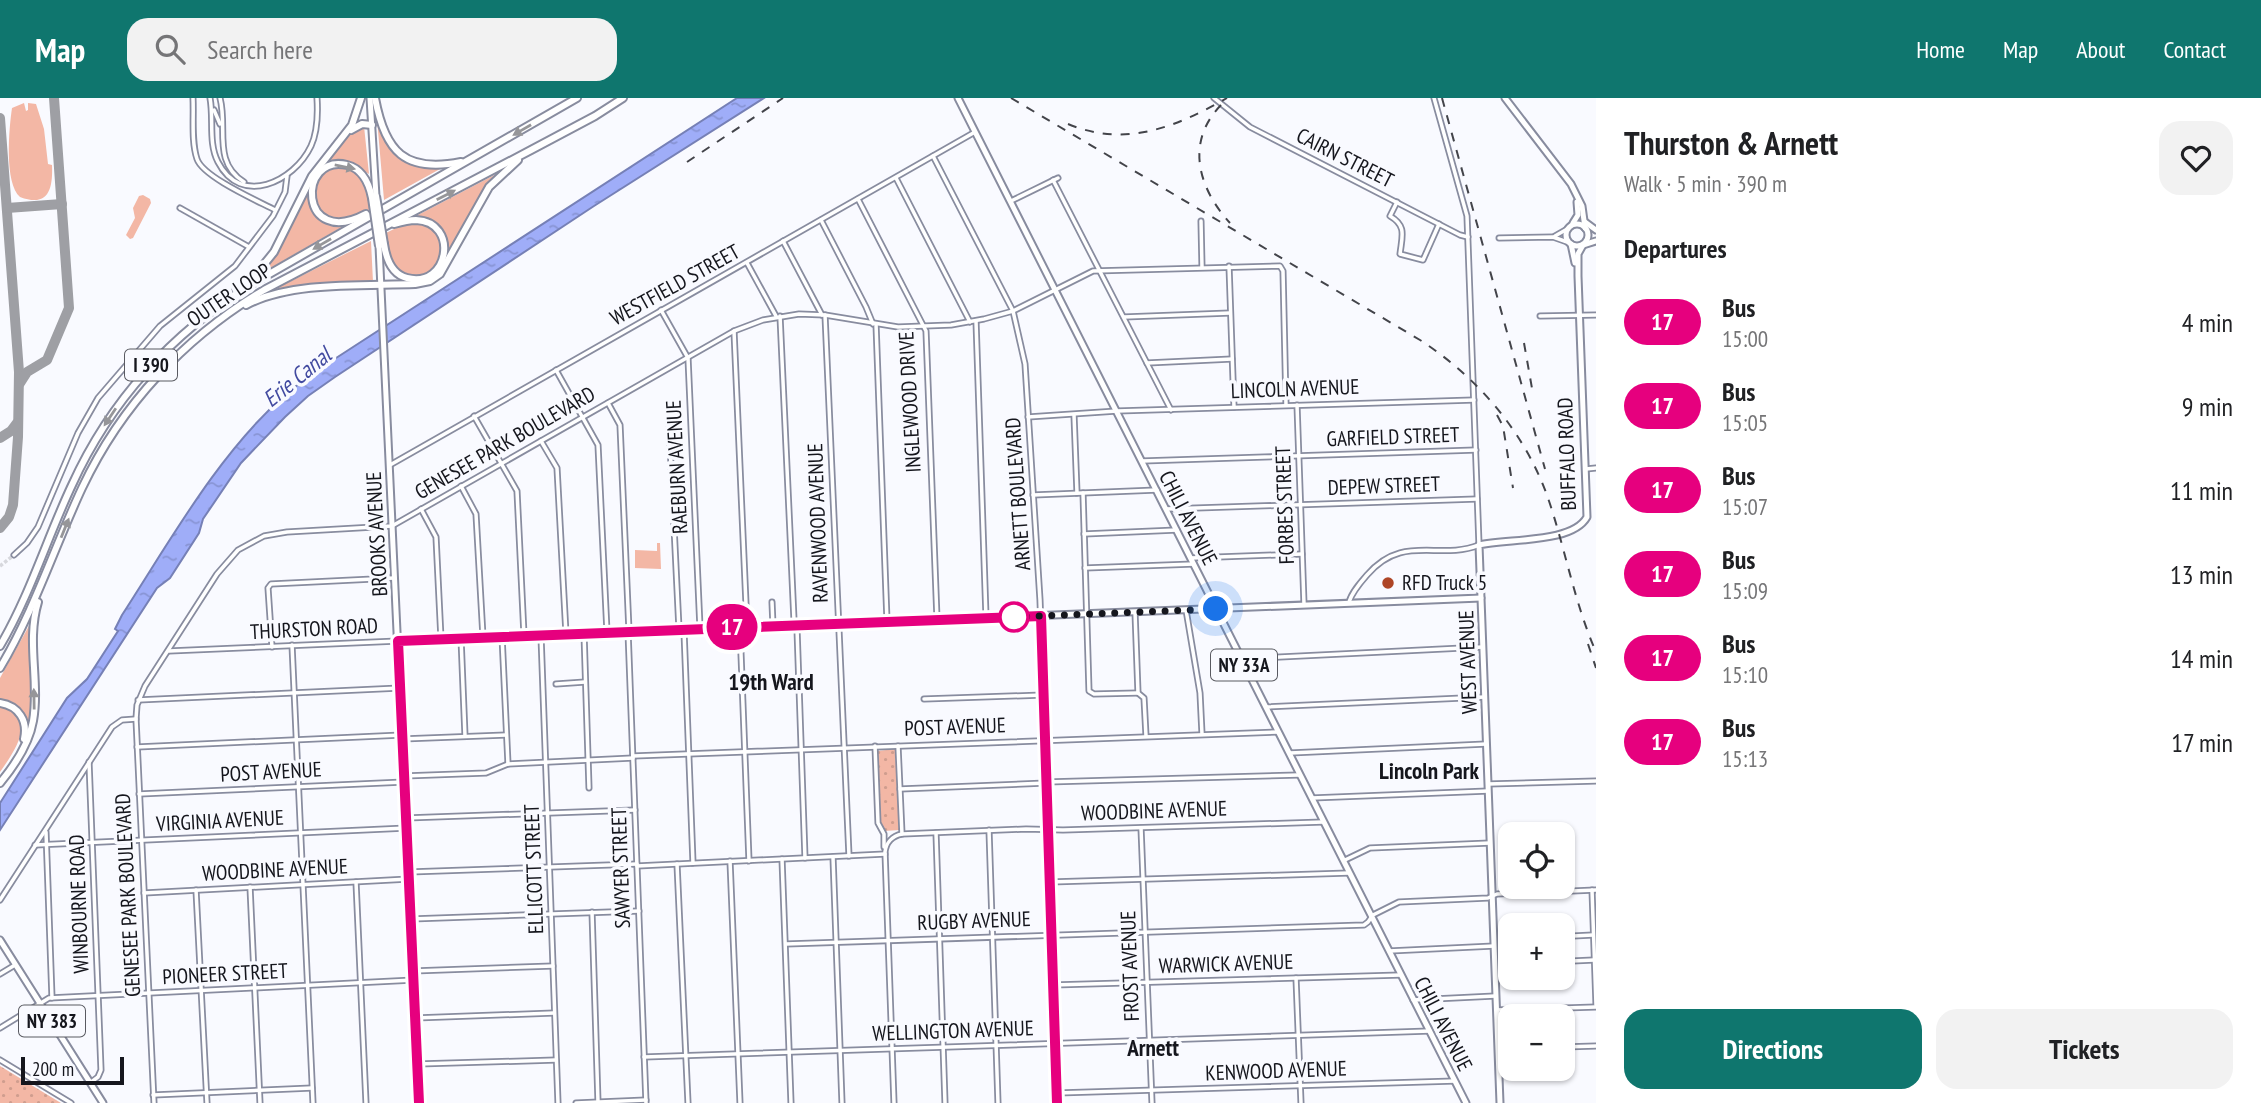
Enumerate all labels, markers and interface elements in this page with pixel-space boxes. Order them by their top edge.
search box [127,18,617,81]
text: Map [35,28,85,71]
icon: search [151,30,189,68]
text: Search here [207,33,313,66]
text: Home [1916,34,1965,65]
text: Map [2003,34,2038,65]
text: About [2076,34,2125,65]
text: Contact [2163,34,2226,65]
text: Thurston & Arnett [1624,121,1838,164]
button: heart [2159,121,2233,195]
street label: CAIRN STREET [1292,122,1399,194]
one-way arrow [512,124,532,136]
one-way arrow [335,162,357,173]
text: Walk · 5 min · 390 m [1624,169,1787,198]
one-way arrow [436,189,456,200]
text: Departures [1624,232,1727,265]
one-way arrow [313,238,332,250]
street label: WESTFIELD STREET [605,238,745,331]
street label: OUTER LOOP [182,257,276,332]
text: Bus [1722,291,1755,324]
text: 17 [1651,306,1674,337]
text: 4 min [2182,306,2233,339]
text: 15:00 [1722,324,1768,353]
street label: INGLEWOOD DRIVE [892,331,927,473]
water label: Erie Canal [257,339,339,413]
road number: I 390 [125,350,177,380]
street label: LINCOLN AVENUE [1230,373,1360,404]
text: Bus [1722,375,1755,408]
street label: GENESEE PARK BOULEVARD [410,380,600,505]
text: 17 [1651,390,1674,421]
text: 9 min [2182,390,2233,423]
street label: BUFFALO ROAD [1551,397,1582,511]
street label: RAEBURN AVENUE [660,400,693,535]
one-way arrow [104,407,117,426]
text: 15:05 [1722,408,1768,437]
street label: ARNETT BOULEVARD [999,417,1036,571]
street label: GARFIELD STREET [1326,421,1461,452]
street label: RAVENWOOD AVENUE [801,443,834,603]
street label: FORBES STREET [1269,445,1300,565]
text: Bus [1722,459,1755,492]
street label: CHILI AVENUE [1153,466,1224,570]
street label: DEPEW STREET [1327,470,1441,501]
street label: BROOKS AVENUE [360,471,393,597]
text: 17 [1651,474,1674,505]
text: 11 min [2170,474,2233,507]
text: 15:07 [1722,492,1768,521]
one-way arrow [60,517,71,538]
text: Bus [1722,543,1755,576]
text: 17 [1651,558,1674,589]
text: 13 min [2170,558,2233,591]
place label: RFD Truck 5 [1402,569,1487,596]
marker: RFD Truck 5 [1380,575,1396,591]
text: 15:09 [1722,576,1768,605]
your location [1198,591,1233,626]
unlabelled marker [999,602,1029,632]
line badge: 17 [700,604,764,650]
street label: WEST AVENUE [1452,610,1483,714]
text: 17 [721,611,743,642]
street label: THURSTON ROAD [249,612,379,645]
text: Bus [1722,627,1755,660]
text: 17 [1651,642,1674,673]
text: 14 min [2170,642,2233,675]
road number: NY 33A [1211,650,1277,680]
text: 15:10 [1722,660,1768,689]
district label: 19th Ward [728,667,814,696]
one-way arrow [28,688,40,710]
street label: POST AVENUE [904,711,1006,742]
text: Bus [1722,711,1755,744]
text: 17 [1651,726,1674,757]
text: 17 min [2171,726,2233,759]
text: 15:13 [1722,744,1768,773]
street label: POST AVENUE [220,755,322,788]
district label: Lincoln Park [1379,756,1480,785]
street label: GENESEE PARK BOULEVARD [109,793,146,997]
street label: WOODBINE AVENUE [1081,794,1227,827]
street label: ELLICOTT STREET [518,803,549,934]
street label: VIRGINIA AVENUE [154,804,284,837]
street label: SAWYER STREET [605,806,636,929]
map controls [1498,822,1575,1081]
button: locate [1498,822,1575,899]
street label: WINBOURNE ROAD [63,834,94,974]
street label: WOODBINE AVENUE [201,852,349,887]
street label: RUGBY AVENUE [917,905,1031,936]
street label: FROST AVENUE [1114,910,1145,1022]
button: + [1498,913,1575,990]
street label: WARWICK AVENUE [1158,948,1294,979]
street label: PIONEER STREET [162,957,289,990]
street label: CHILI AVENUE [1408,972,1479,1076]
button: − [1498,1004,1575,1081]
road number: NY 383 [19,1006,85,1037]
button: Directions [1624,1009,1922,1089]
button: Tickets [1936,1009,2233,1089]
street label: WELLINGTON AVENUE [872,1014,1034,1047]
district label: Arnett [1126,1033,1179,1062]
scale bar [21,1054,124,1086]
street label: KENWOOD AVENUE [1205,1055,1347,1086]
text: 200 m [32,1057,74,1081]

